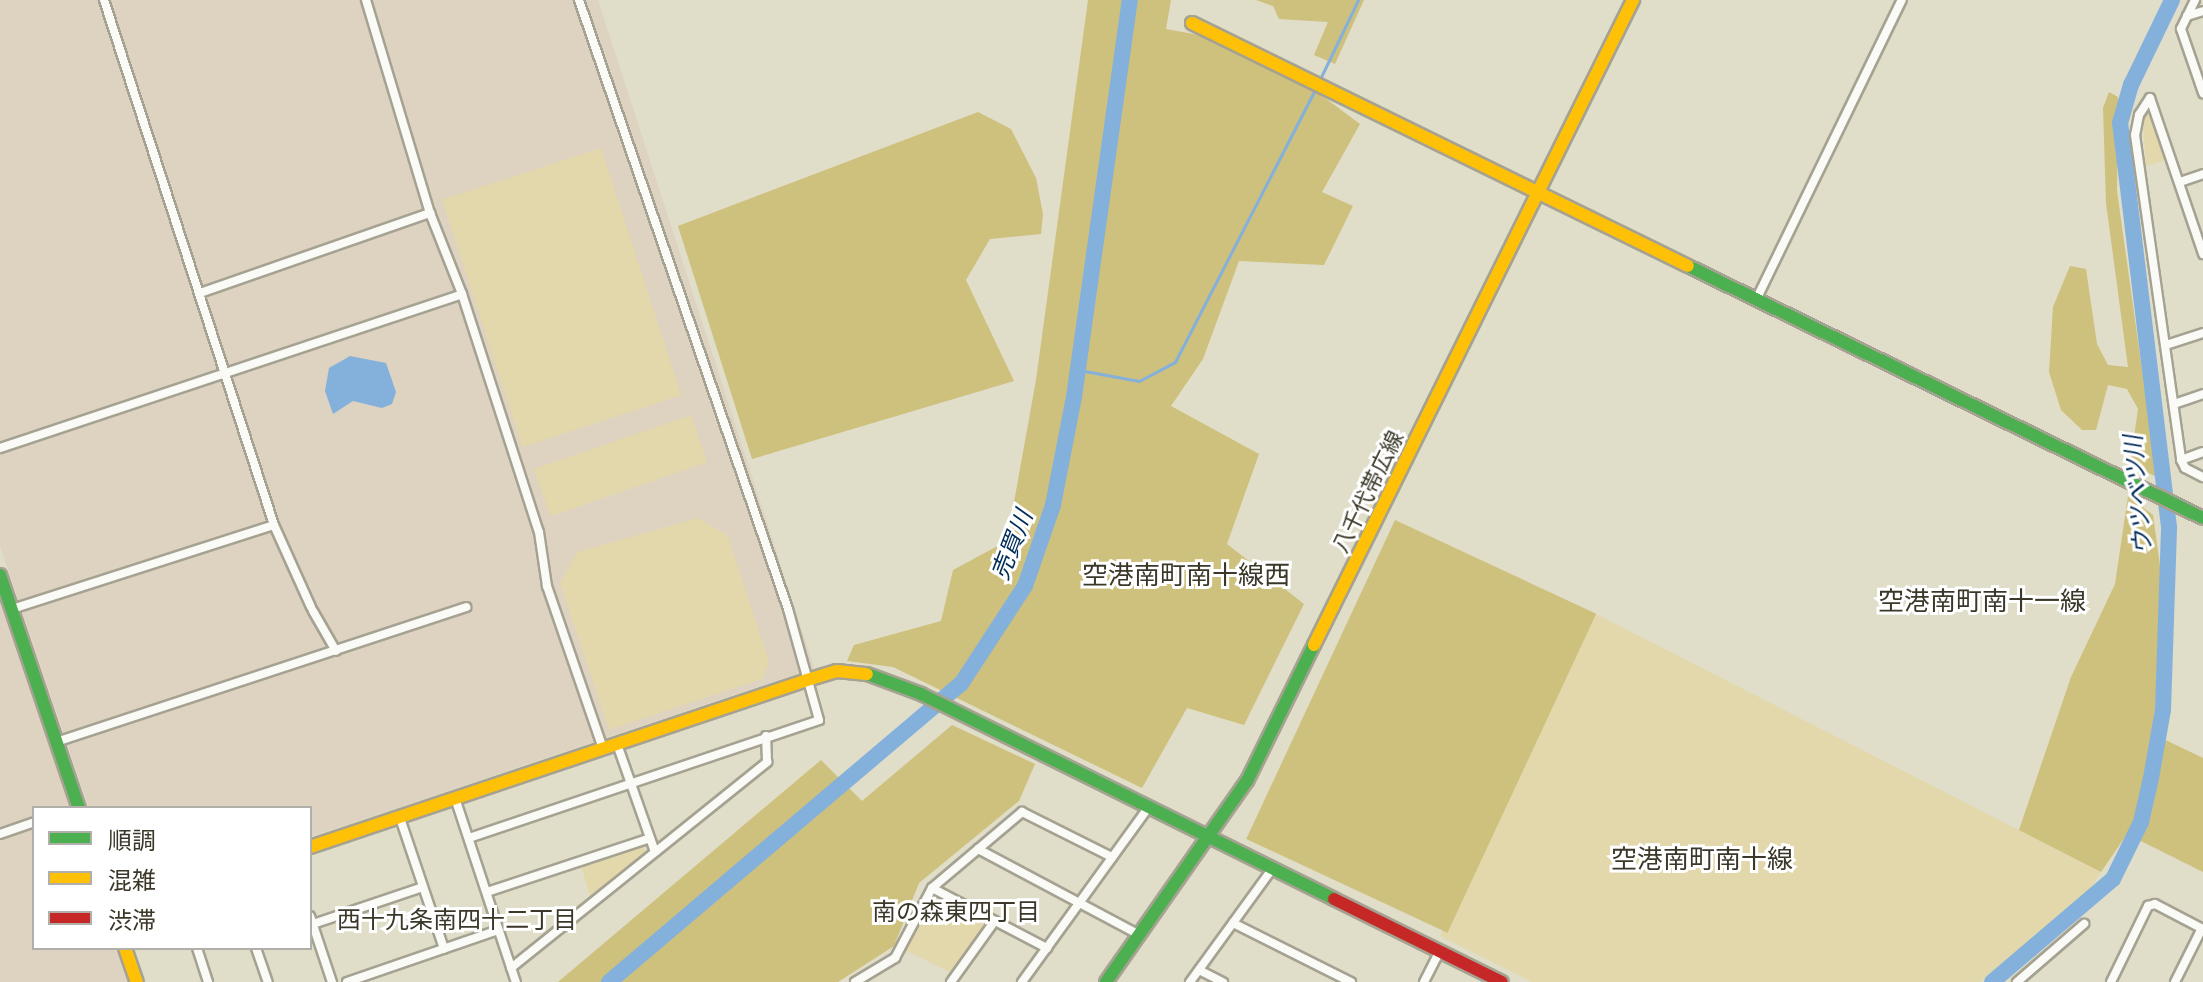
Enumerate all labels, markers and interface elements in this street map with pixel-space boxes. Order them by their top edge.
street label: 八千代帯広線 [1327,427,1409,557]
water label: ウツベツ川 [2118,434,2158,556]
water label: 売買川 [986,506,1038,584]
district label: 空港南町南十線西 [1082,559,1290,591]
district label: 空港南町南十一線 [1878,585,2086,617]
legend [32,806,312,950]
text: 順調 [108,824,156,856]
district label: 空港南町南十線 [1611,843,1793,875]
text: 混雑 [108,864,156,896]
district label: 南の森東四丁目 [872,898,1040,926]
text: 渋滞 [108,904,156,936]
district label: 西十九条南四十二丁目 [337,906,577,934]

